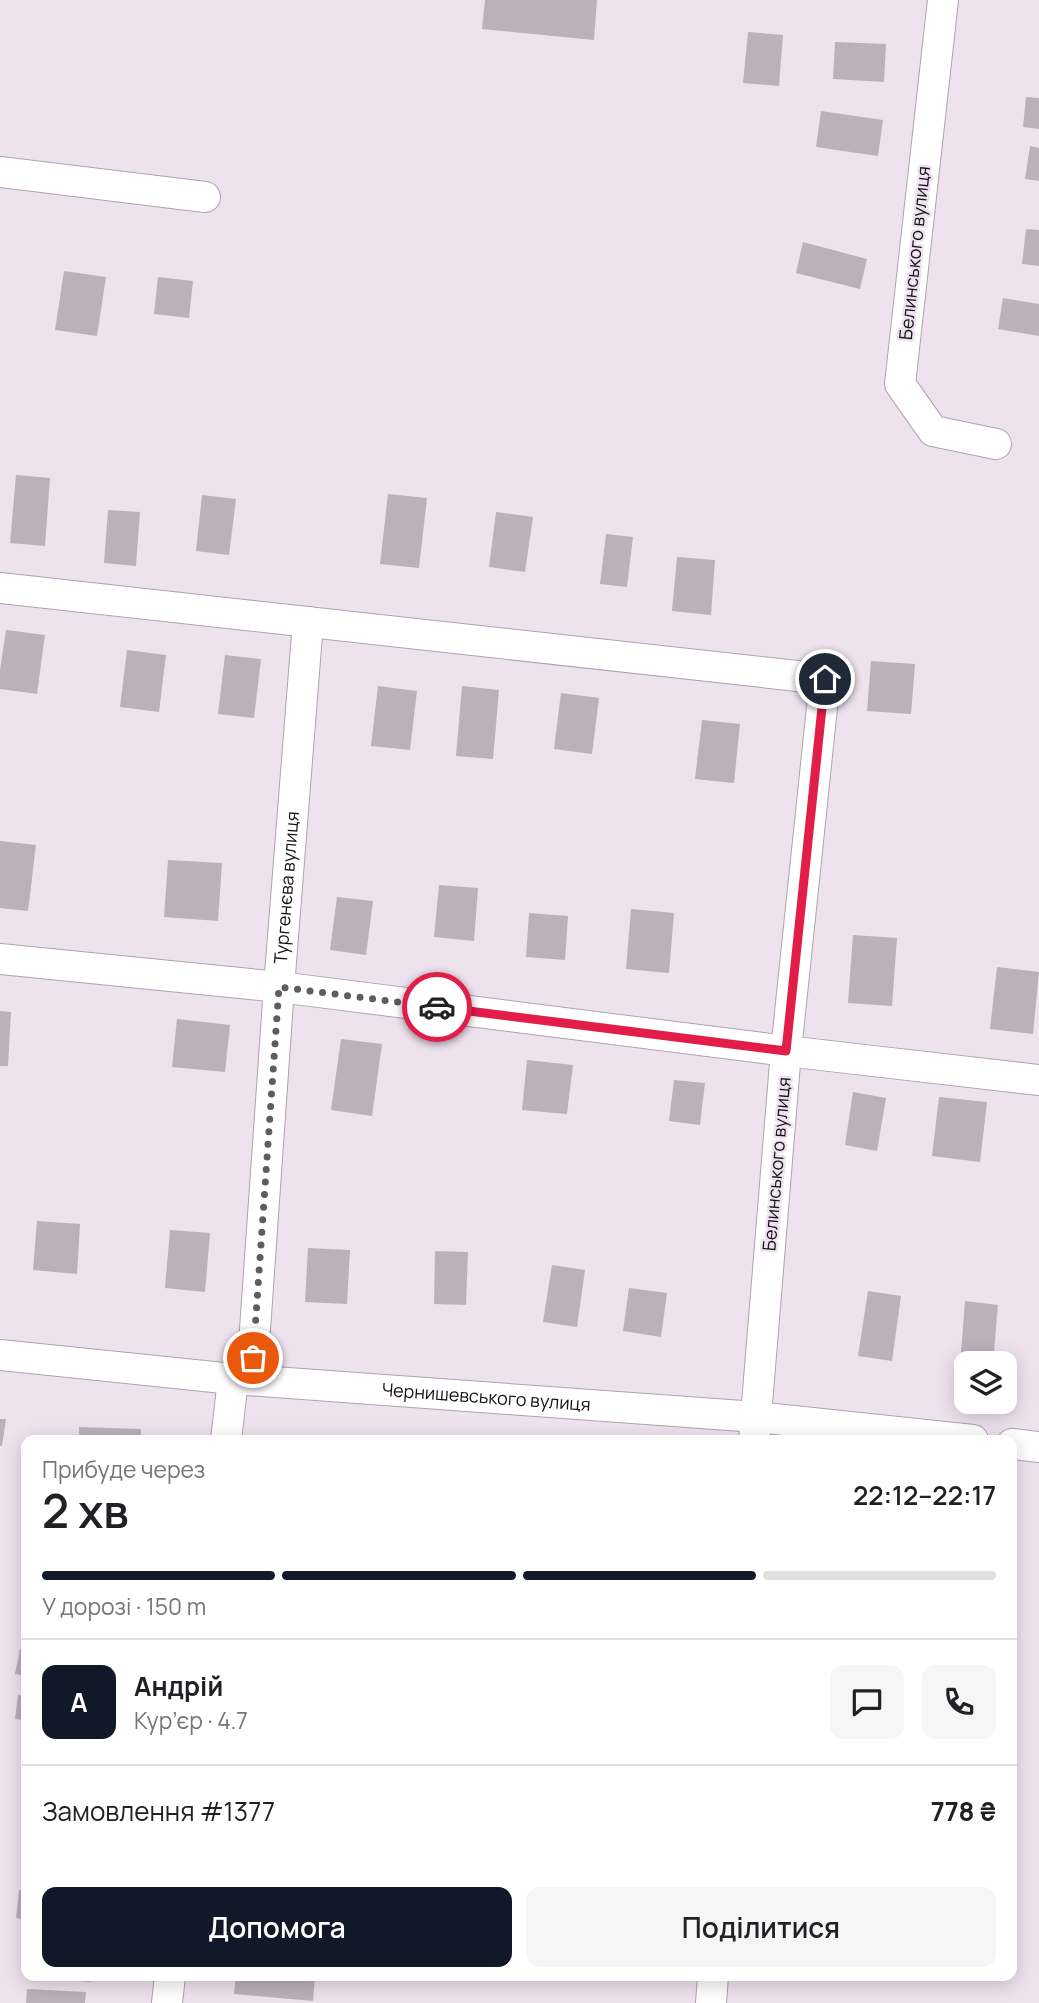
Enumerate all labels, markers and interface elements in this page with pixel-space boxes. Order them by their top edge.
street label: Белинського вулиця [893,165,935,341]
pin [795,649,855,709]
icon: home [806,660,844,698]
street label: Тургенєва вулиця [268,810,304,965]
courier [402,972,472,1042]
icon: car [418,988,456,1026]
street label: Белинського вулиця [756,1076,796,1252]
pin [223,1328,283,1388]
icon: bag [234,1339,272,1377]
map controls [954,1351,1017,1414]
button: layers [954,1351,1017,1414]
street label: Чернишевського вулиця [381,1377,592,1416]
text: Прибуде через [42,1453,205,1485]
text: 22:12–22:17 [853,1477,996,1513]
text: 2 хв [42,1479,129,1542]
text: У дорозі · 150 m [42,1590,206,1622]
button: chat [830,1665,904,1739]
button: phone [922,1665,996,1739]
text: Андрій [134,1668,223,1704]
text: А [70,1684,88,1720]
text: Кур’єр · 4.7 [134,1704,248,1736]
text: Замовлення #1377 [42,1793,275,1829]
text: 778 ₴ [931,1793,996,1829]
button: Допомога [42,1887,512,1967]
button: Поділитися [526,1887,996,1967]

